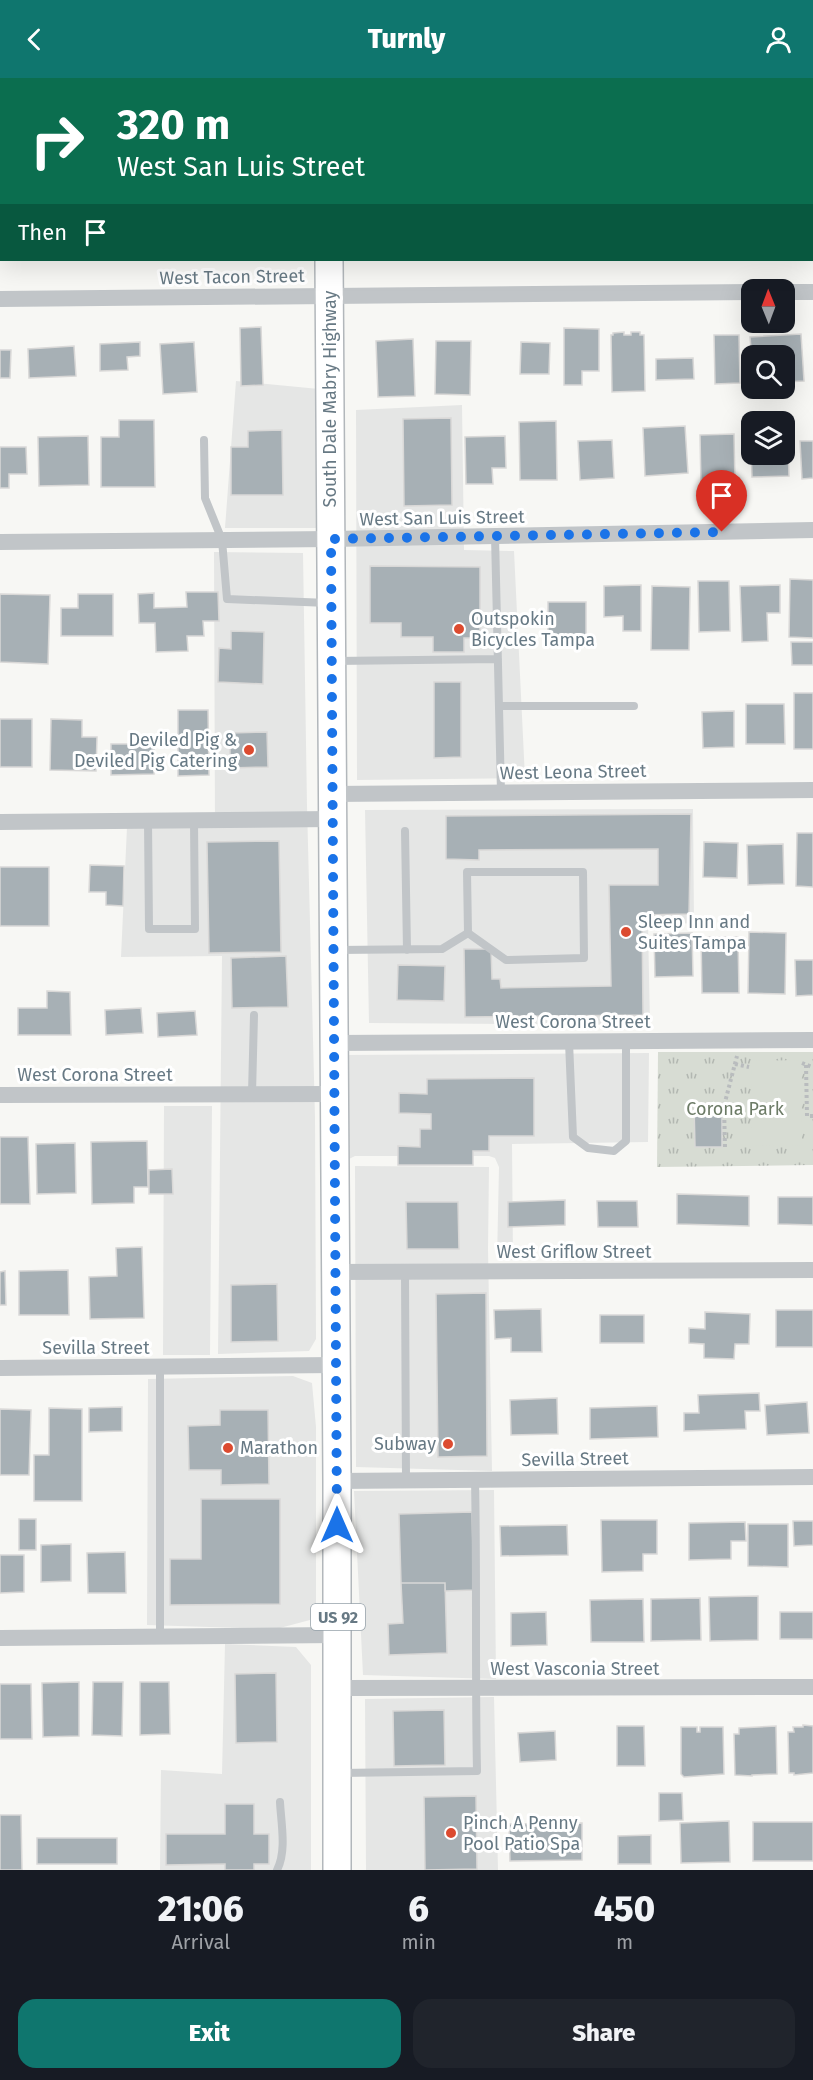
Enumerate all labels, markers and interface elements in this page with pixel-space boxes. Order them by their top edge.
icon: back [18,23,51,56]
text: Turnly [368,23,445,55]
icon: person [762,23,795,56]
text: 320 m [117,100,230,150]
icon: right [18,102,96,180]
text: West San Luis Street [117,151,365,183]
icon: arrive [79,216,112,249]
text: Then [18,219,67,246]
street label: West Tacon Street [159,265,305,289]
north arrow [741,279,795,333]
map controls [741,279,795,465]
street label: South Dale Mabry Highway [319,290,341,507]
button: search [741,345,795,399]
button: layers [741,411,795,465]
pin [696,470,747,532]
icon: arrive [705,479,738,512]
street label: West San Luis Street [359,506,525,530]
place label: Outspokin Bicycles Tampa [471,608,595,651]
marker: Outspokin Bicycles Tampa [452,622,466,636]
place label: Deviled Pig & Deviled Pig Catering [74,729,238,772]
marker: Deviled Pig & Deviled Pig Catering [242,743,256,757]
street label: West Leona Street [499,760,647,784]
place label: Sleep Inn and Suites Tampa [638,911,750,954]
marker: Sleep Inn and Suites Tampa [619,925,633,939]
street label: West Corona Street [495,1011,651,1033]
street label: West Corona Street [17,1064,173,1086]
park label: Corona Park [686,1098,785,1120]
street label: West Griflow Street [496,1241,652,1263]
street label: Sevilla Street [42,1337,150,1359]
place label: Subway [374,1433,436,1455]
place label: Marathon [240,1437,318,1459]
marker: Subway [441,1437,455,1451]
marker: Marathon [221,1441,235,1455]
street label: Sevilla Street [521,1447,629,1471]
position arrow [305,1493,369,1557]
road number: US 92 [311,1604,365,1630]
street label: West Vasconia Street [490,1658,660,1680]
place label: Pinch A Penny Pool Patio Spa [463,1812,580,1855]
marker: Pinch A Penny Pool Patio Spa [444,1826,458,1840]
text: 21:06 [158,1887,244,1931]
text: 6 [408,1887,429,1931]
text: 450 [594,1887,655,1931]
text: Arrival [171,1930,230,1954]
text: min [401,1930,436,1954]
text: m [616,1930,633,1954]
button: Exit [18,1999,401,2068]
button: Share [413,1999,795,2068]

